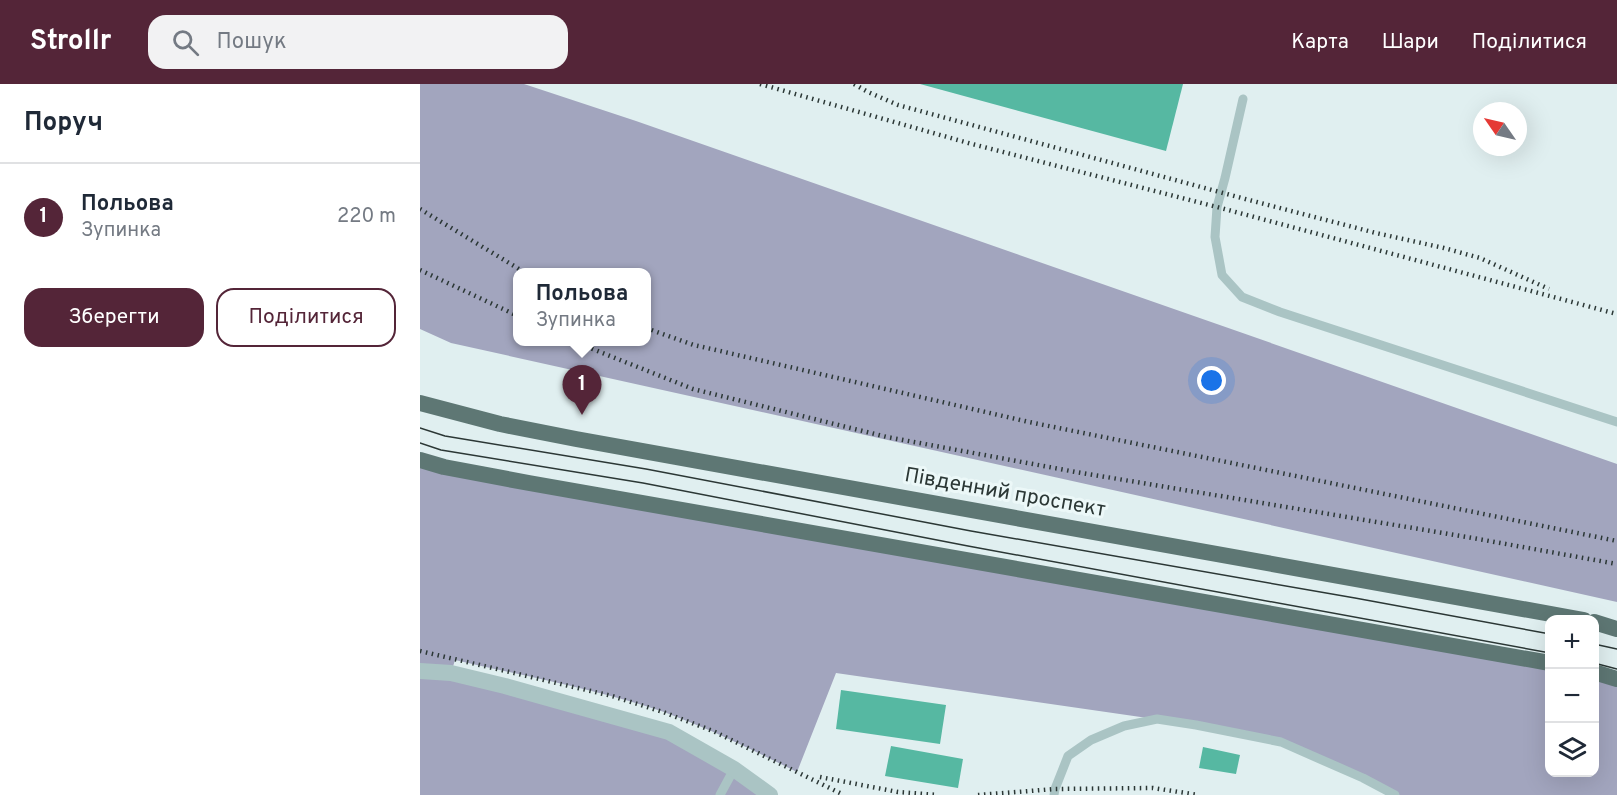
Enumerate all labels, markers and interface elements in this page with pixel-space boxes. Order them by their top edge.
search box [148,15,568,69]
text: Strollr [30,24,112,60]
icon: search [169,26,202,59]
text: Пошук [217,29,286,56]
text: Карта [1291,29,1349,56]
text: Шари [1382,29,1439,56]
text: Поділитися [1472,29,1587,56]
north arrow [1473,102,1527,156]
text: Поруч [24,107,103,140]
text: Польова [81,191,174,218]
text: 1 [40,204,48,230]
text: 220 m [337,204,396,230]
text: Зупинка [81,218,161,244]
popup [513,268,651,346]
text: Польова [536,281,628,308]
button: Зберегти [24,288,204,347]
button: Поділитися [216,288,396,347]
text: Зупинка [536,308,616,334]
pin: 1 [562,366,602,415]
your location [1197,366,1226,395]
street label: Південний проспект [902,462,1108,524]
map controls [1545,615,1599,777]
button: + [1545,615,1599,669]
button: − [1545,669,1599,723]
button: layers [1545,723,1599,777]

